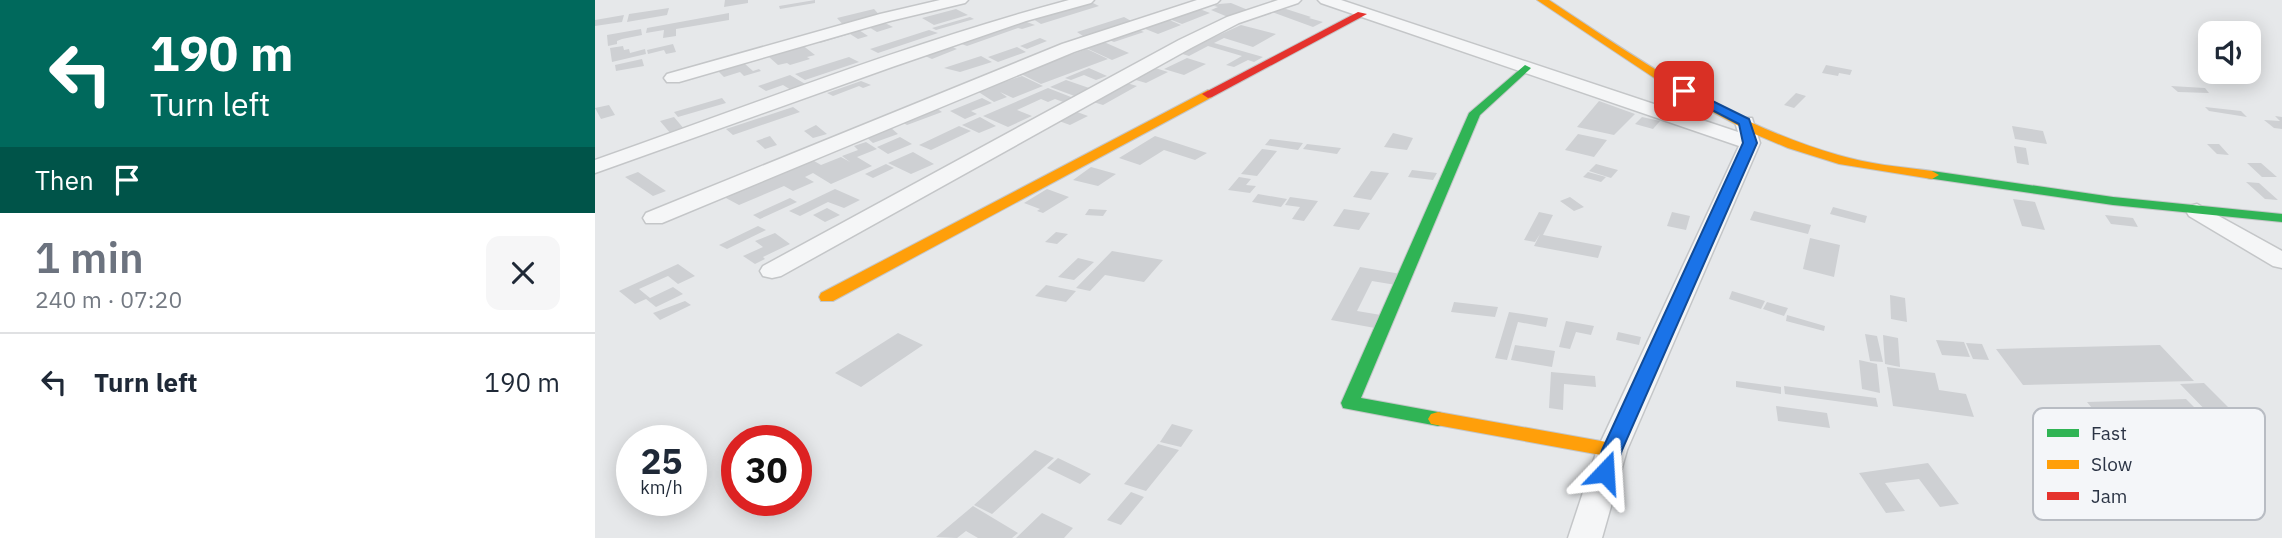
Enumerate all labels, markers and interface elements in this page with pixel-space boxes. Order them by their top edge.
text: 190 m [150,21,294,84]
map controls [2198,21,2261,84]
button: sound [2198,21,2261,84]
icon: left [35,28,126,119]
pin [1654,61,1714,121]
icon: arrive [1665,72,1703,110]
text: Turn left [150,83,270,125]
icon: arrive [108,161,146,199]
text: Then [35,163,94,197]
text: 1 min [35,230,144,285]
button: close [486,236,560,310]
text: 240 m · 07:20 [35,284,182,314]
icon: left [35,363,73,401]
text: Turn left [94,365,197,399]
text: 190 m [484,365,560,399]
legend [2033,408,2265,520]
text: Fast [2091,421,2127,445]
speed limit sign: 30 [721,425,812,516]
position arrow [1568,435,1642,509]
text: 25 [640,438,683,484]
text: Slow [2091,452,2132,476]
text: km/h [640,476,683,499]
text: Jam [2091,484,2127,508]

